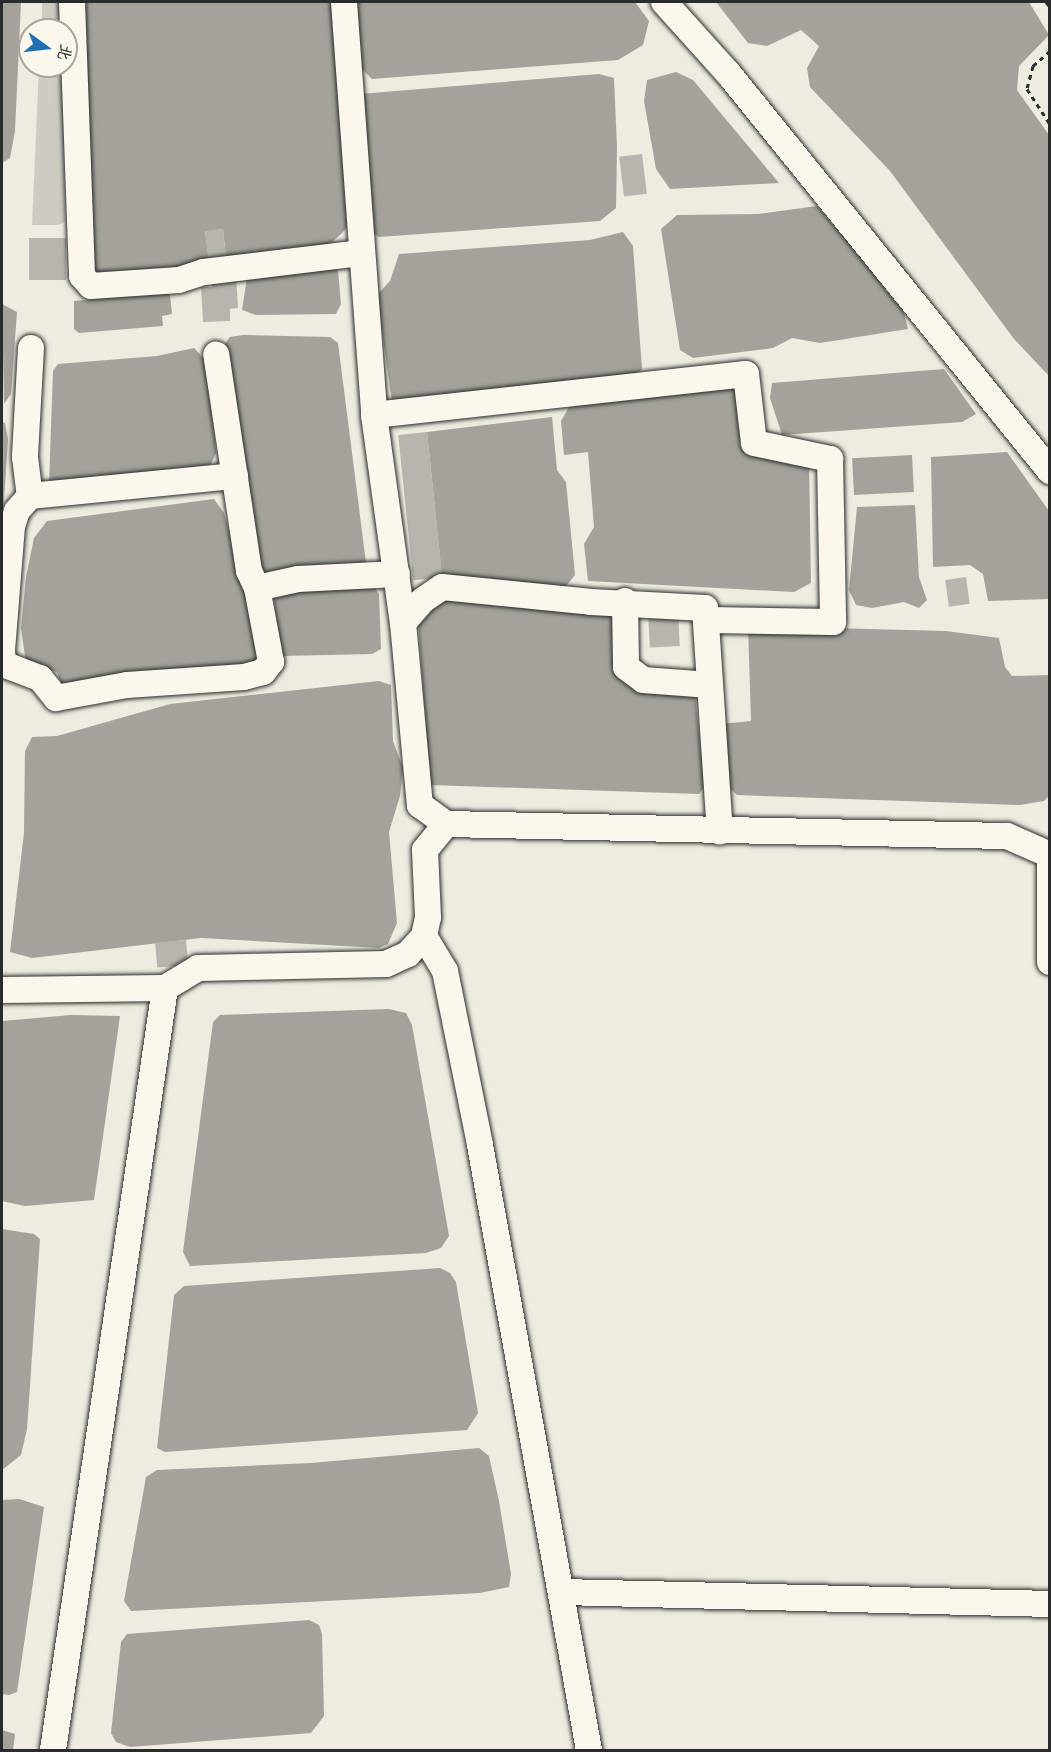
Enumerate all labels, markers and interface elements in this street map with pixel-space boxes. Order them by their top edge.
north arrow [18,18,78,78]
text: 北 [52,42,76,63]

